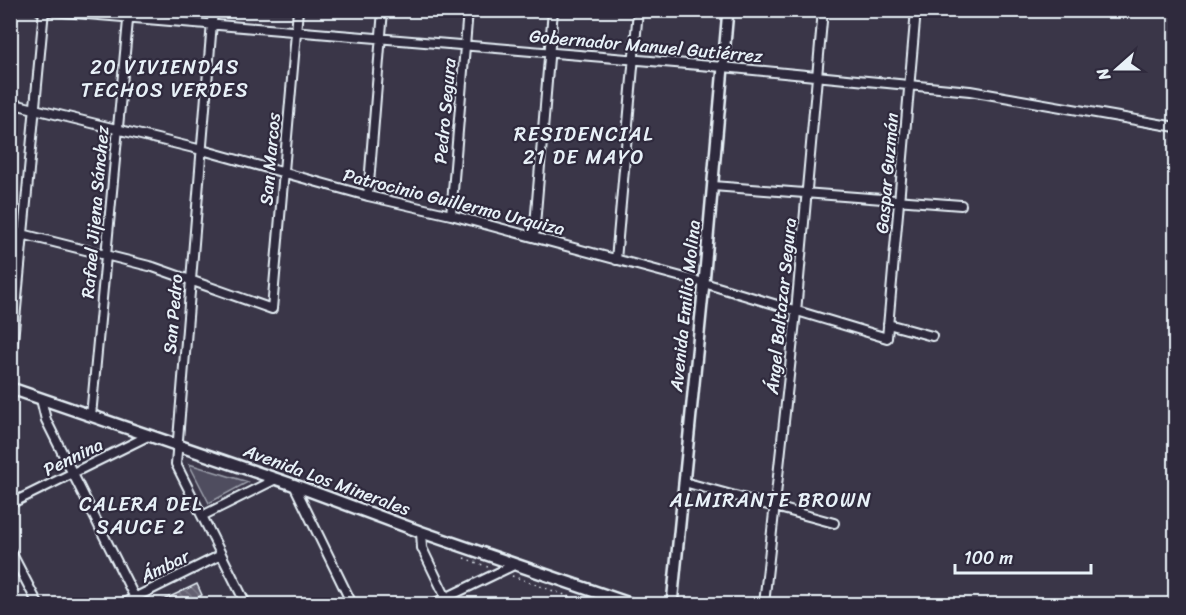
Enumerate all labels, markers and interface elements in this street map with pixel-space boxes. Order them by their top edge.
street label: Gobernador Manuel Gutiérrez [528,20,764,72]
north arrow [1087,39,1147,99]
district label: 20 VIVIENDAS TECHOS VERDES [81,50,249,108]
street label: Pedro Segura [424,56,466,165]
text: N [1088,63,1119,86]
street label: San Marcos [250,111,290,207]
street label: Gaspar Guzmán [866,111,908,235]
district label: RESIDENCIAL 21 DE MAYO [514,117,654,175]
street label: Rafael Jijena Sánchez [72,124,119,300]
street label: Patrocinio Guillermo Urquiza [340,159,568,245]
street label: Ángel Baltazar Segura [756,216,806,397]
street label: Avenida Emilio Molina [660,219,710,394]
street label: San Pedro [154,273,192,355]
street label: Pennina [38,429,108,485]
street label: Avenida Los Minerales [238,435,416,525]
district label: ALMIRANTE BROWN [669,483,872,518]
district label: CALERA DEL SAUCE 2 [79,487,203,545]
scale bar [955,537,1092,575]
street label: Ámbar [134,540,197,592]
text: 100 m [964,542,1013,574]

